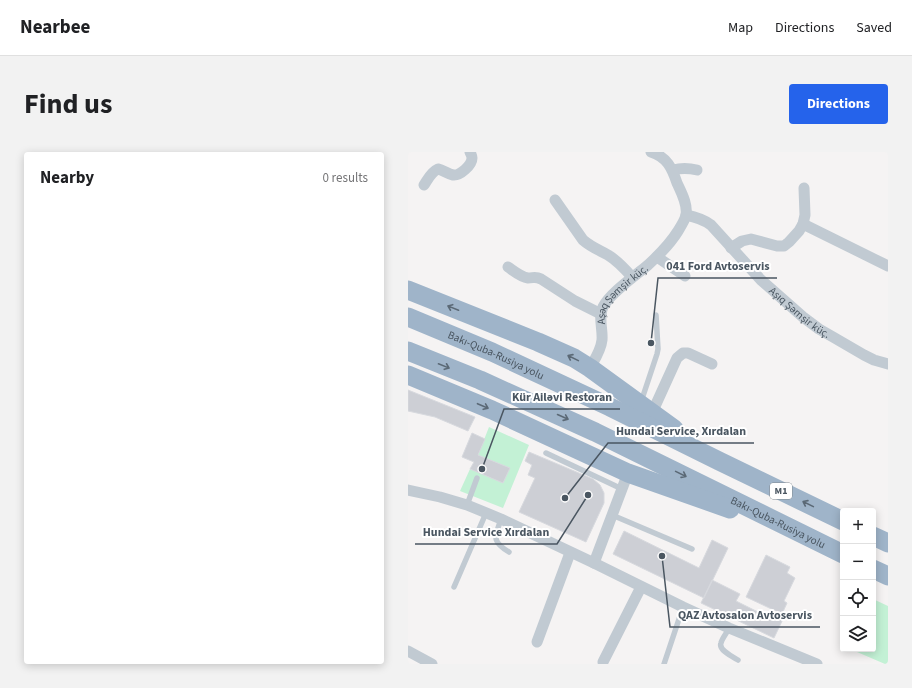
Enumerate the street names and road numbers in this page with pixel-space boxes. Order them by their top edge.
street label: Aşəq Şəmşir küç. [593,260,651,325]
street label: Aşıq Şəmşir küç. [766,283,833,342]
street label: Bakı-Quba-Rusiya yolu [446,327,547,383]
road number: M1 [770,483,792,499]
street label: Bakı-Quba-Rusiya yolu [728,492,828,552]

